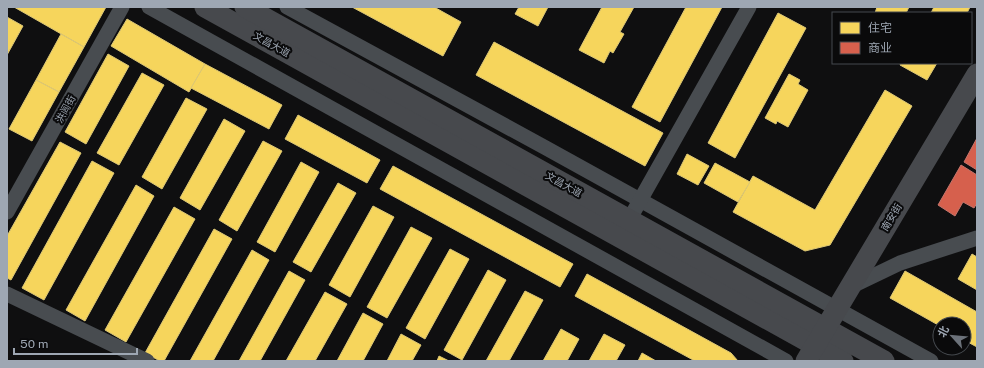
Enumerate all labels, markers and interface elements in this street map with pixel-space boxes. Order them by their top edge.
legend [832,12,972,64]
text: 住宅 [868,21,892,35]
street label: 文昌大道 [252,29,292,59]
text: 商业 [868,41,892,55]
street label: 洪闾街 [52,93,78,125]
street label: 文昌大道 [544,169,584,199]
street label: 南安街 [878,201,904,233]
north arrow [932,316,972,356]
text: 北 [935,324,951,339]
scale bar [14,330,137,356]
text: 50 m [20,337,48,351]

